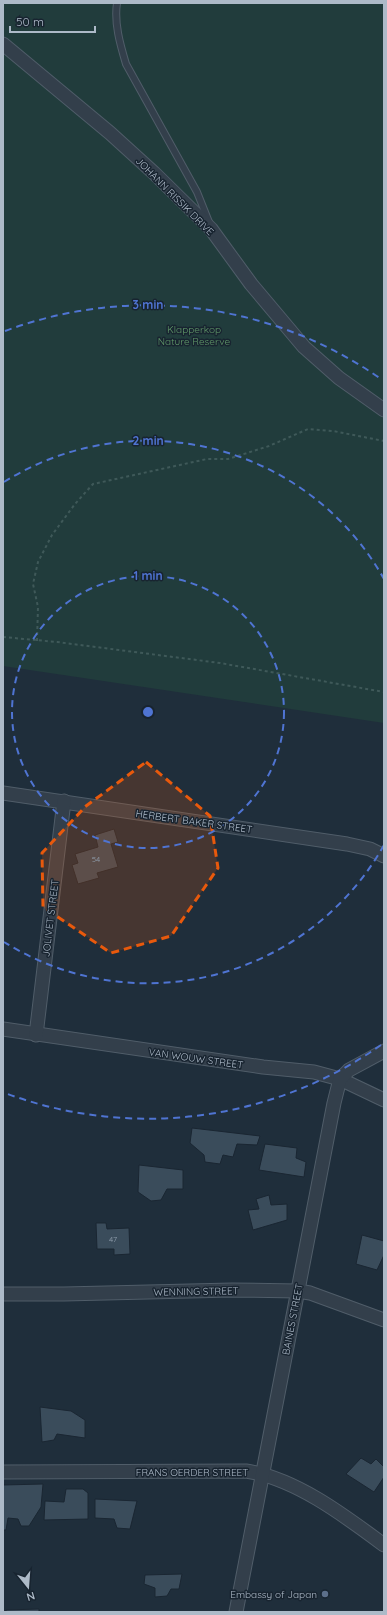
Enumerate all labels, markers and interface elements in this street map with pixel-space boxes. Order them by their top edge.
scale bar [10,8,95,34]
text: 50 m [16,14,44,29]
street label: JOHANN RISSIK DRIVE [133,154,217,238]
text: 3 min [133,297,163,312]
park label: Klapperkop Nature Reserve [158,323,231,348]
text: 2 min [132,433,164,448]
text: 1 min [133,568,163,583]
centre of rings [141,705,155,719]
street label: HERBERT BAKER STREET [135,807,253,836]
house number: 54 [92,854,100,864]
street label: JOLIVET STREET [39,879,62,958]
street label: VAN WOUW STREET [148,1045,244,1072]
house number: 47 [109,1234,117,1244]
street label: BAINES STREET [279,1282,306,1356]
street label: WENNING STREET [153,1284,239,1299]
street label: FRANS OERDER STREET [136,1466,248,1479]
north arrow [8,1567,48,1607]
place label: Embassy of Japan [230,1588,317,1601]
text: N [25,1589,37,1604]
marker: Embassy of Japan [320,1589,330,1599]

